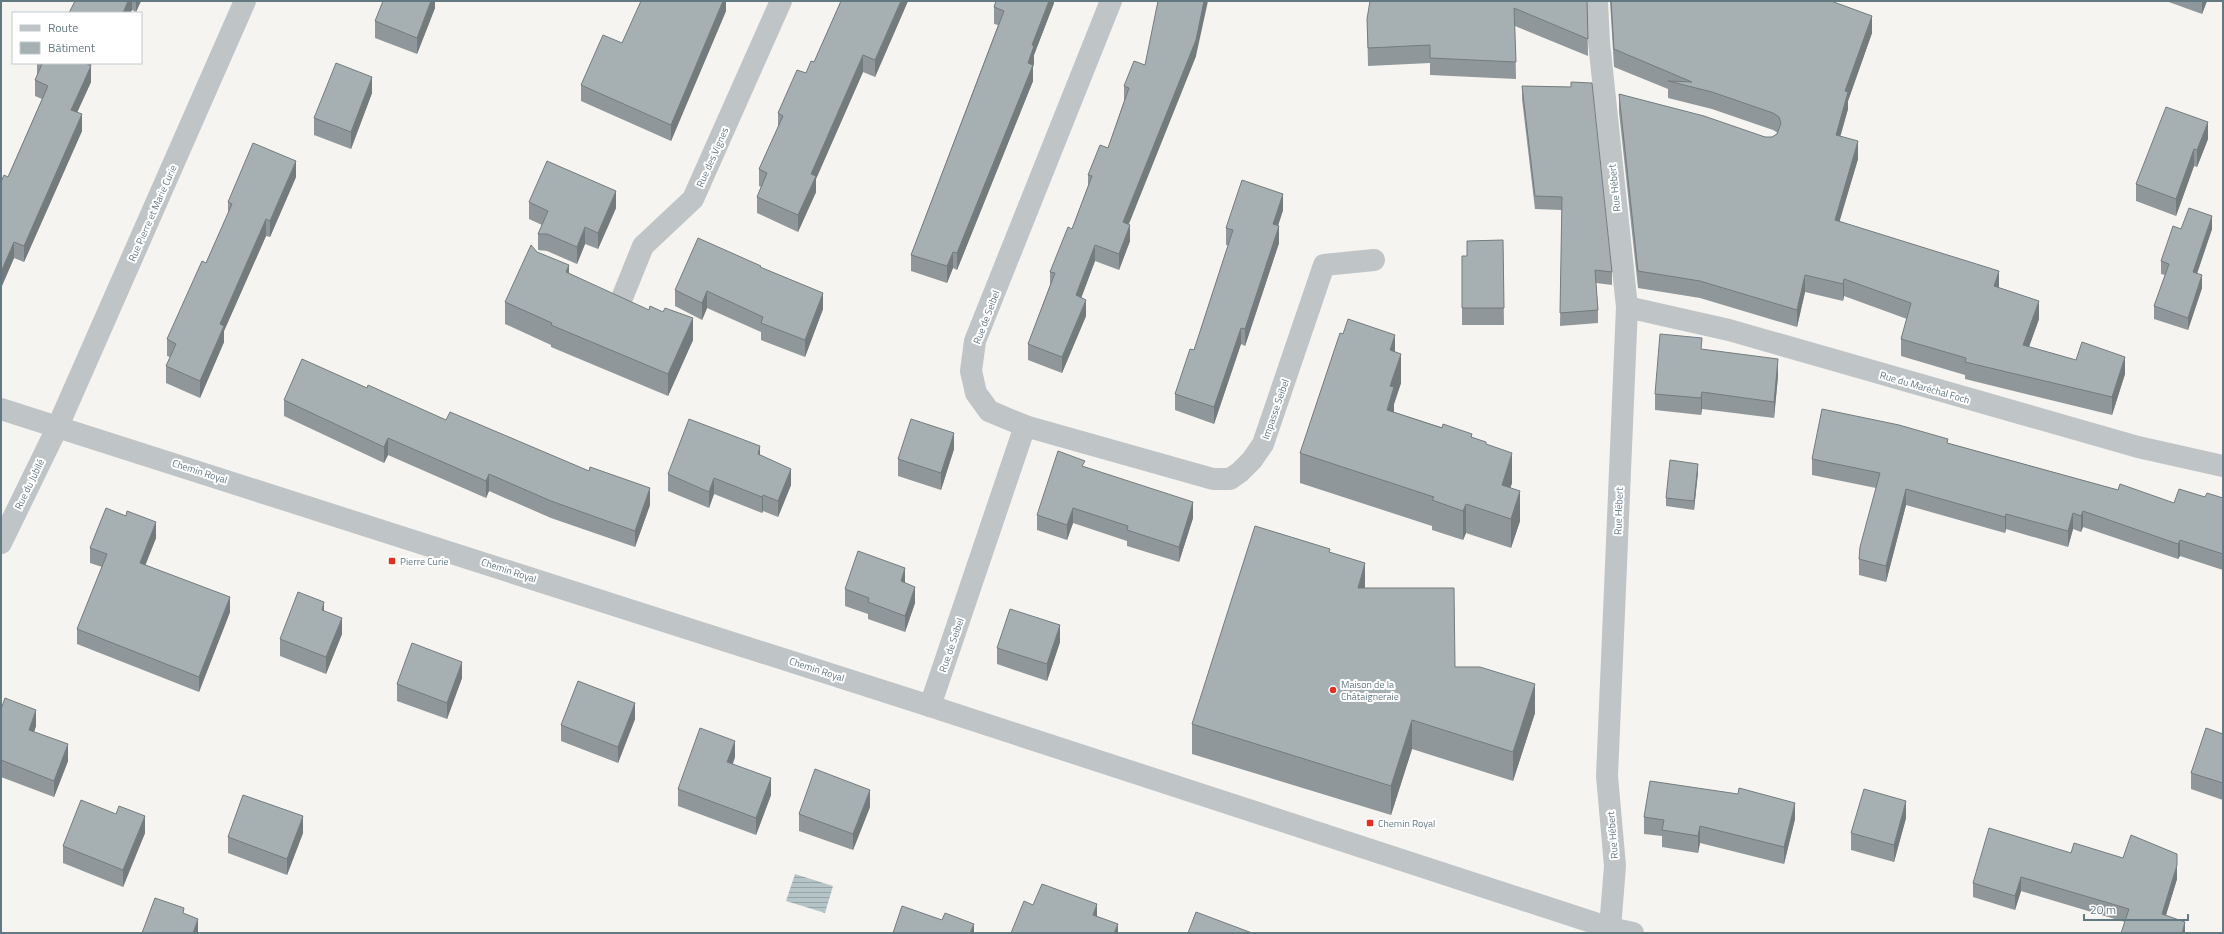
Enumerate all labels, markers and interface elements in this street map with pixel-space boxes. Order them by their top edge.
legend [12,12,142,64]
text: Route [48,18,78,37]
text: Bâtiment [48,38,96,57]
street label: Rue des Vignes [693,125,732,190]
street label: Rue Pierre et Marie Curie [124,163,181,264]
street label: Rue Hébert [1604,163,1624,212]
street label: Rue de Seibel [969,288,1004,346]
street label: Rue du Maréchal Foch [1878,368,1971,407]
street label: Impasse Seibel [1258,377,1293,441]
street label: Chemin Royal [170,455,229,487]
street label: Rue du Jubilé [11,456,48,512]
street label: Rue Hébert [1610,486,1627,535]
place label: Pierre Curie [400,554,449,569]
street label: Chemin Royal [479,554,538,586]
marker: Pierre Curie [387,556,397,566]
street label: Rue de Seibel [935,616,968,674]
street label: Chemin Royal [787,653,846,685]
place label: Maison de la Châtaigneraie [1341,677,1399,704]
marker: Maison de la Châtaigneraie [1328,685,1338,695]
street label: Rue Hébert [1603,810,1622,859]
place label: Chemin Royal [1378,816,1435,831]
marker: Chemin Royal [1365,818,1375,828]
scale bar [2084,896,2188,922]
text: 20 m [2090,900,2116,919]

